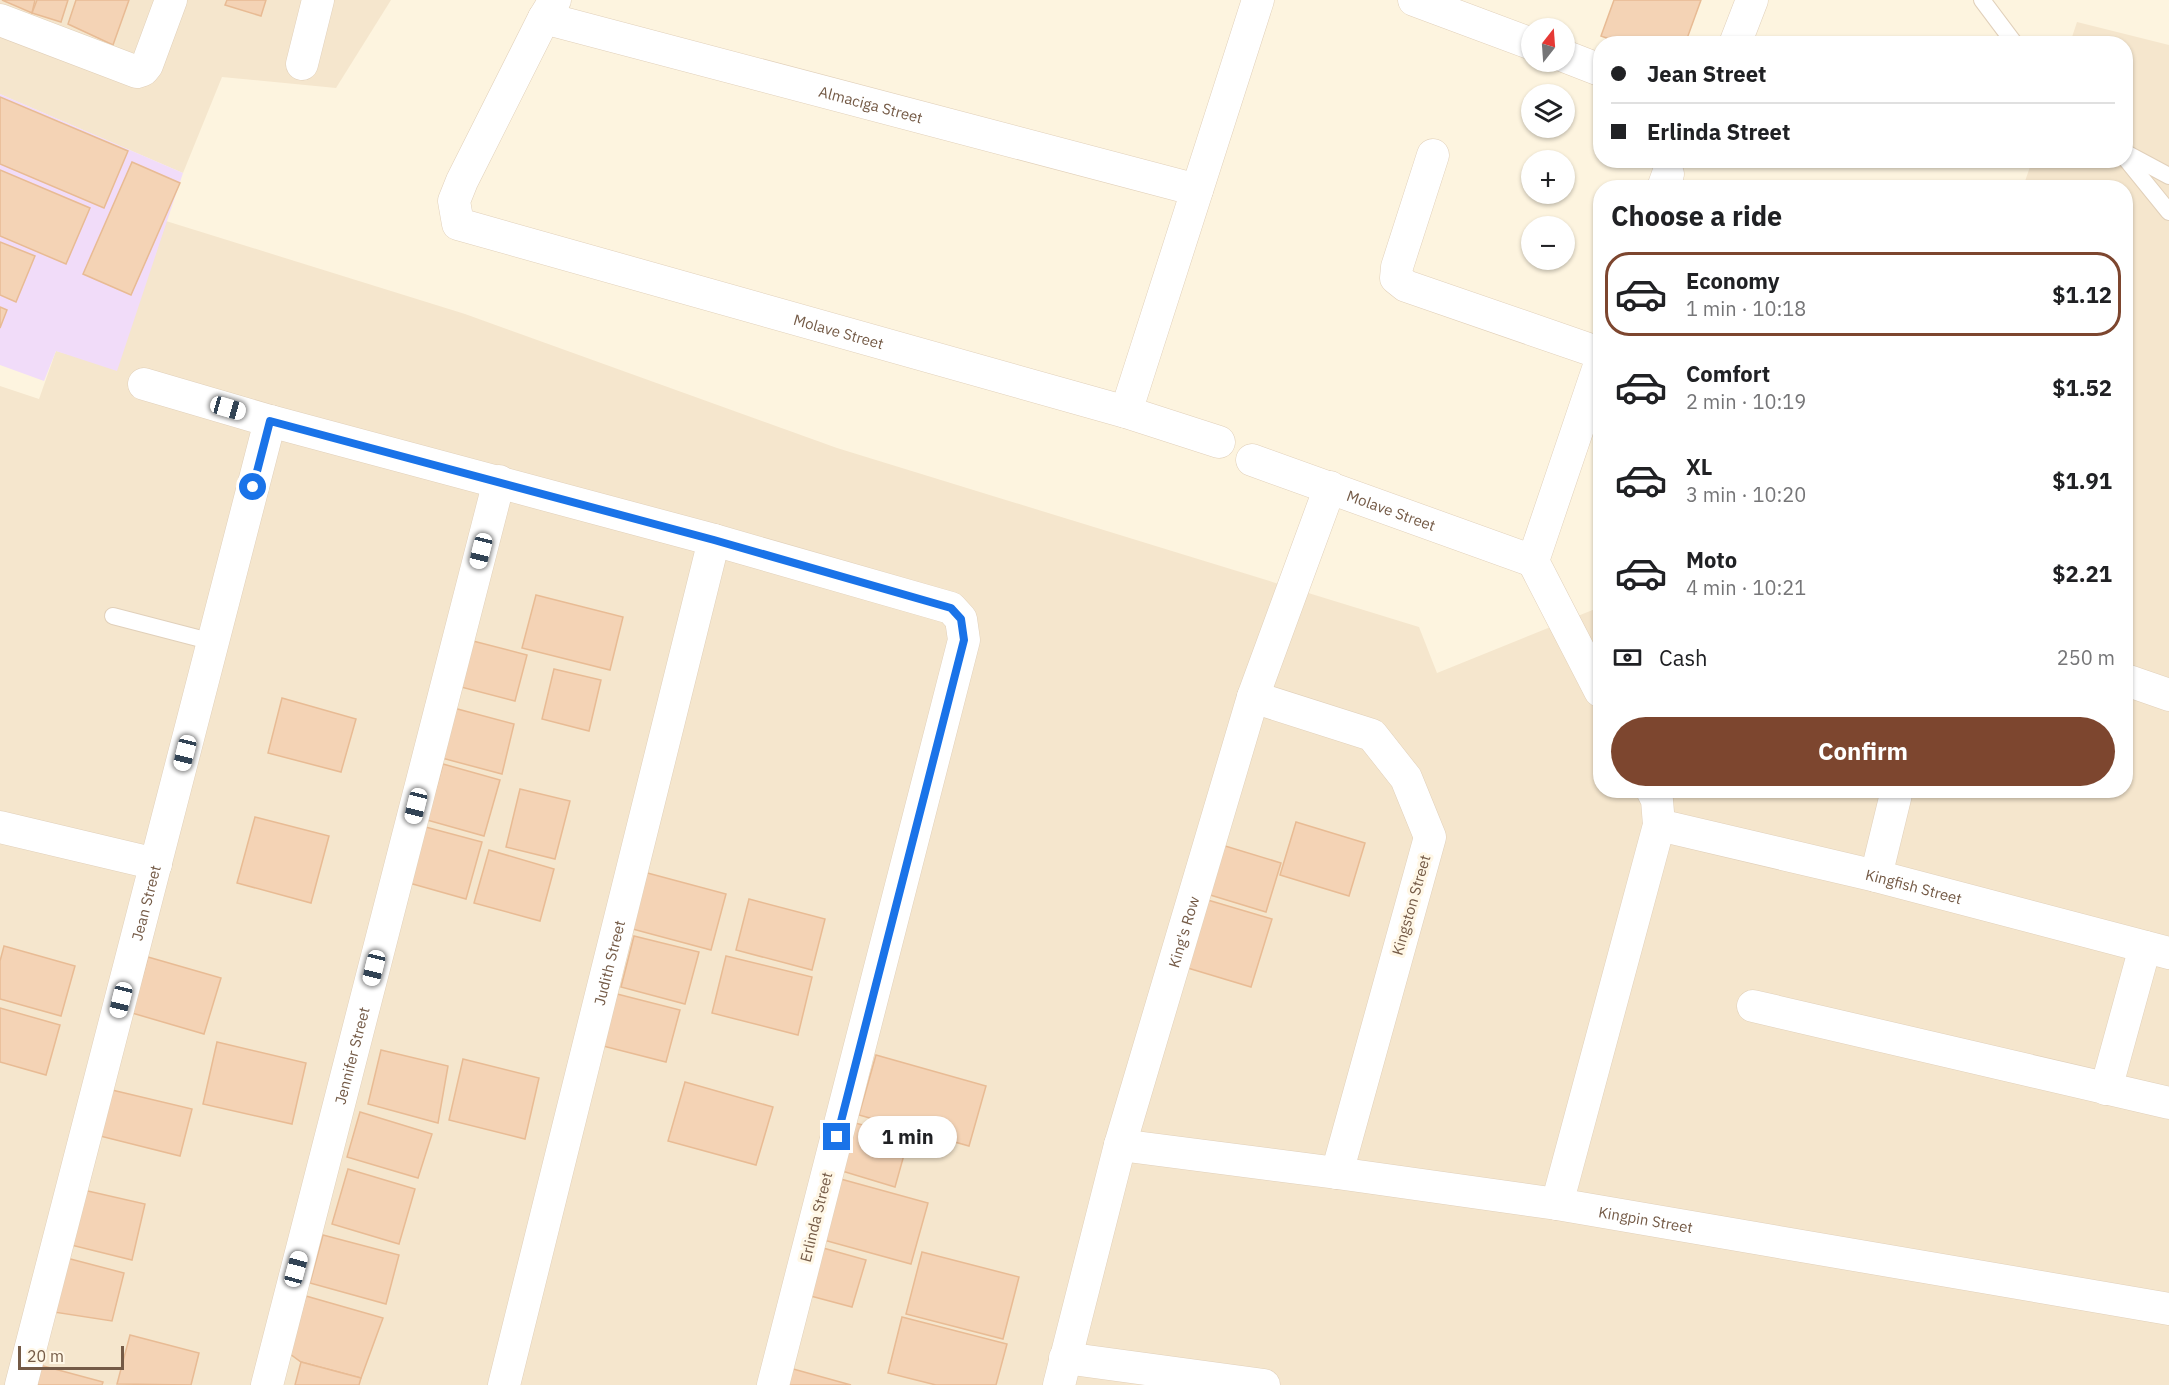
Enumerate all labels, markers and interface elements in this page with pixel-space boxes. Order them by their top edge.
north arrow [1521,18,1575,72]
map controls [1521,18,1575,270]
text: Jean Street [1647,59,1766,88]
street label: Almaciga Street [817,81,925,127]
button: layers [1521,84,1575,138]
text: Erlinda Street [1647,117,1790,146]
button: + [1521,150,1575,204]
text: Choose a ride [1611,198,1782,233]
button: − [1521,216,1575,270]
text: Economy [1686,266,1780,295]
icon: car [1614,267,1668,321]
text: $1.12 [2052,280,2112,309]
text: 1 min · 10:18 [1686,295,1806,322]
street label: Molave Street [792,309,886,353]
text: Comfort [1686,359,1770,388]
icon: car [1614,360,1668,414]
text: $1.52 [2052,373,2112,402]
text: 2 min · 10:19 [1686,388,1806,415]
car [208,394,248,422]
text: XL [1686,452,1712,481]
icon: car [1614,453,1668,507]
text: $1.91 [2052,466,2112,495]
route start [239,473,266,500]
text: 3 min · 10:20 [1686,481,1806,508]
street label: Molave Street [1344,485,1438,535]
car [468,531,494,571]
text: Moto [1686,545,1737,574]
icon: car [1614,546,1668,600]
text: $2.21 [2052,559,2112,588]
text: 4 min · 10:21 [1686,574,1806,601]
icon: cash [1611,641,1644,674]
text: Cash [1659,643,1708,672]
text: 250 m [2057,644,2115,671]
button: Confirm [1611,717,2115,786]
car [172,733,198,773]
car [403,786,429,826]
street label: Kingston Street [1388,853,1434,957]
street label: Jean Street [127,863,164,943]
street label: Kingfish Street [1864,864,1964,908]
street label: King's Row [1164,893,1203,970]
street label: Judith Street [589,918,629,1007]
car [361,948,387,988]
car [108,980,134,1020]
street label: Jennifer Street [330,1005,373,1106]
callout: 1 min [858,1116,957,1158]
route end [823,1123,850,1150]
text: 1 min [881,1123,934,1150]
street label: Erlinda Street [796,1170,836,1264]
street label: Kingpin Street [1597,1202,1694,1237]
car [283,1249,309,1289]
scale bar [18,1343,124,1370]
text: 20 m [27,1346,64,1366]

